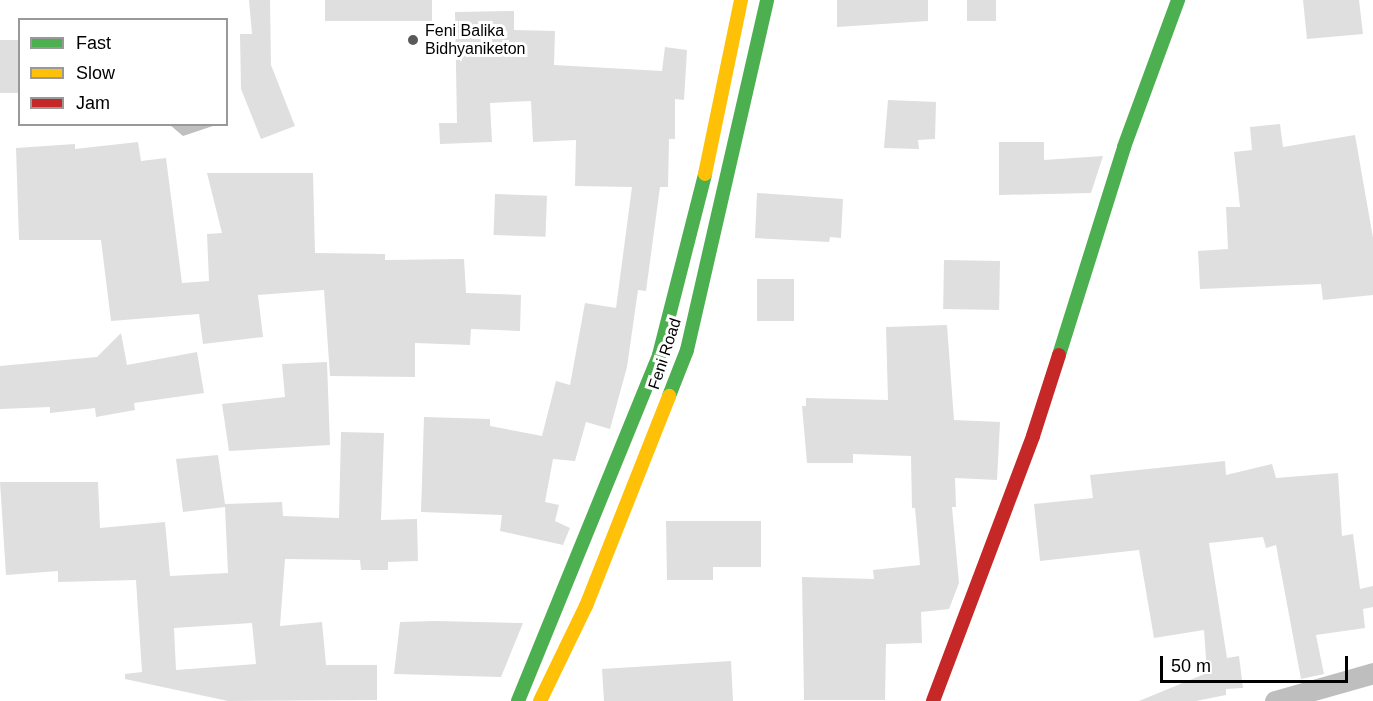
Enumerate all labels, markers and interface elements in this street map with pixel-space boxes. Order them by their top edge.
legend [18,18,228,126]
place label: Feni Balika Bidhyaniketon [425,21,526,59]
text: Fast [76,33,111,53]
marker: Feni Balika Bidhyaniketon [406,33,420,47]
text: Slow [76,63,115,83]
text: Jam [76,93,110,113]
street label: Feni Road [644,316,686,392]
scale bar [1163,644,1350,682]
text: 50 m [1171,656,1211,676]

